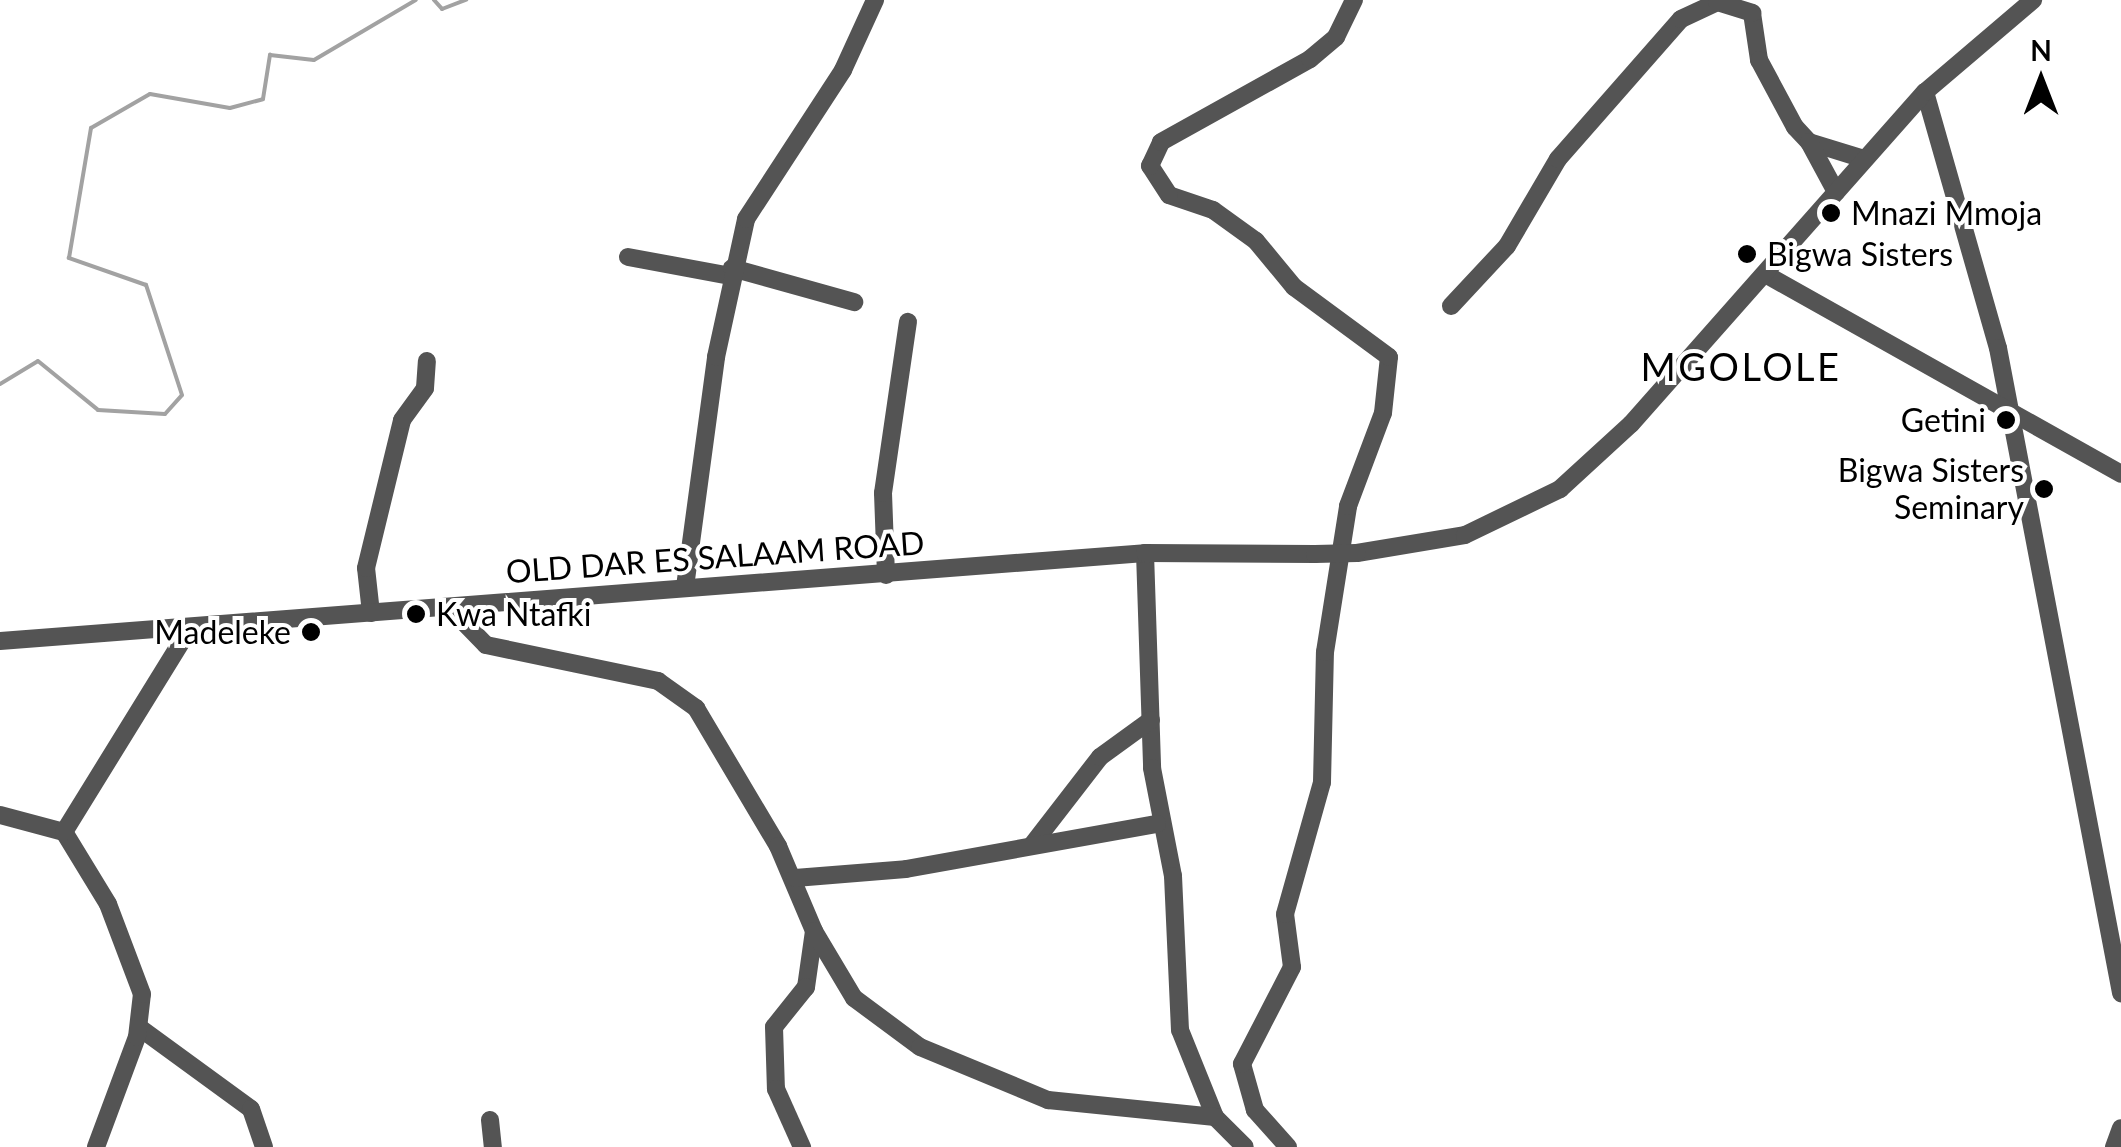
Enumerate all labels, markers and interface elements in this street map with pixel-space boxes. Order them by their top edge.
north arrow [1991,30,2091,130]
text: N [2030,33,2052,67]
place label: Mnazi Mmoja [1851,194,2042,232]
marker: Mnazi Mmoja [1820,202,1842,224]
place label: Bigwa Sisters [1767,235,1953,273]
marker: Bigwa Sisters [1736,243,1758,265]
district label: MGOLOLE [1640,344,1842,390]
place label: Getini [1901,401,1986,439]
marker: Getini [1995,409,2017,431]
place label: Bigwa Sisters Seminary [1838,452,2024,527]
marker: Bigwa Sisters Seminary [2033,478,2055,500]
street label: OLD DAR ES SALAAM ROAD [505,523,925,591]
place label: Kwa Ntafki [436,595,591,633]
marker: Kwa Ntafki [405,603,427,625]
place label: Madeleke [154,613,291,651]
marker: Madeleke [300,621,322,643]

